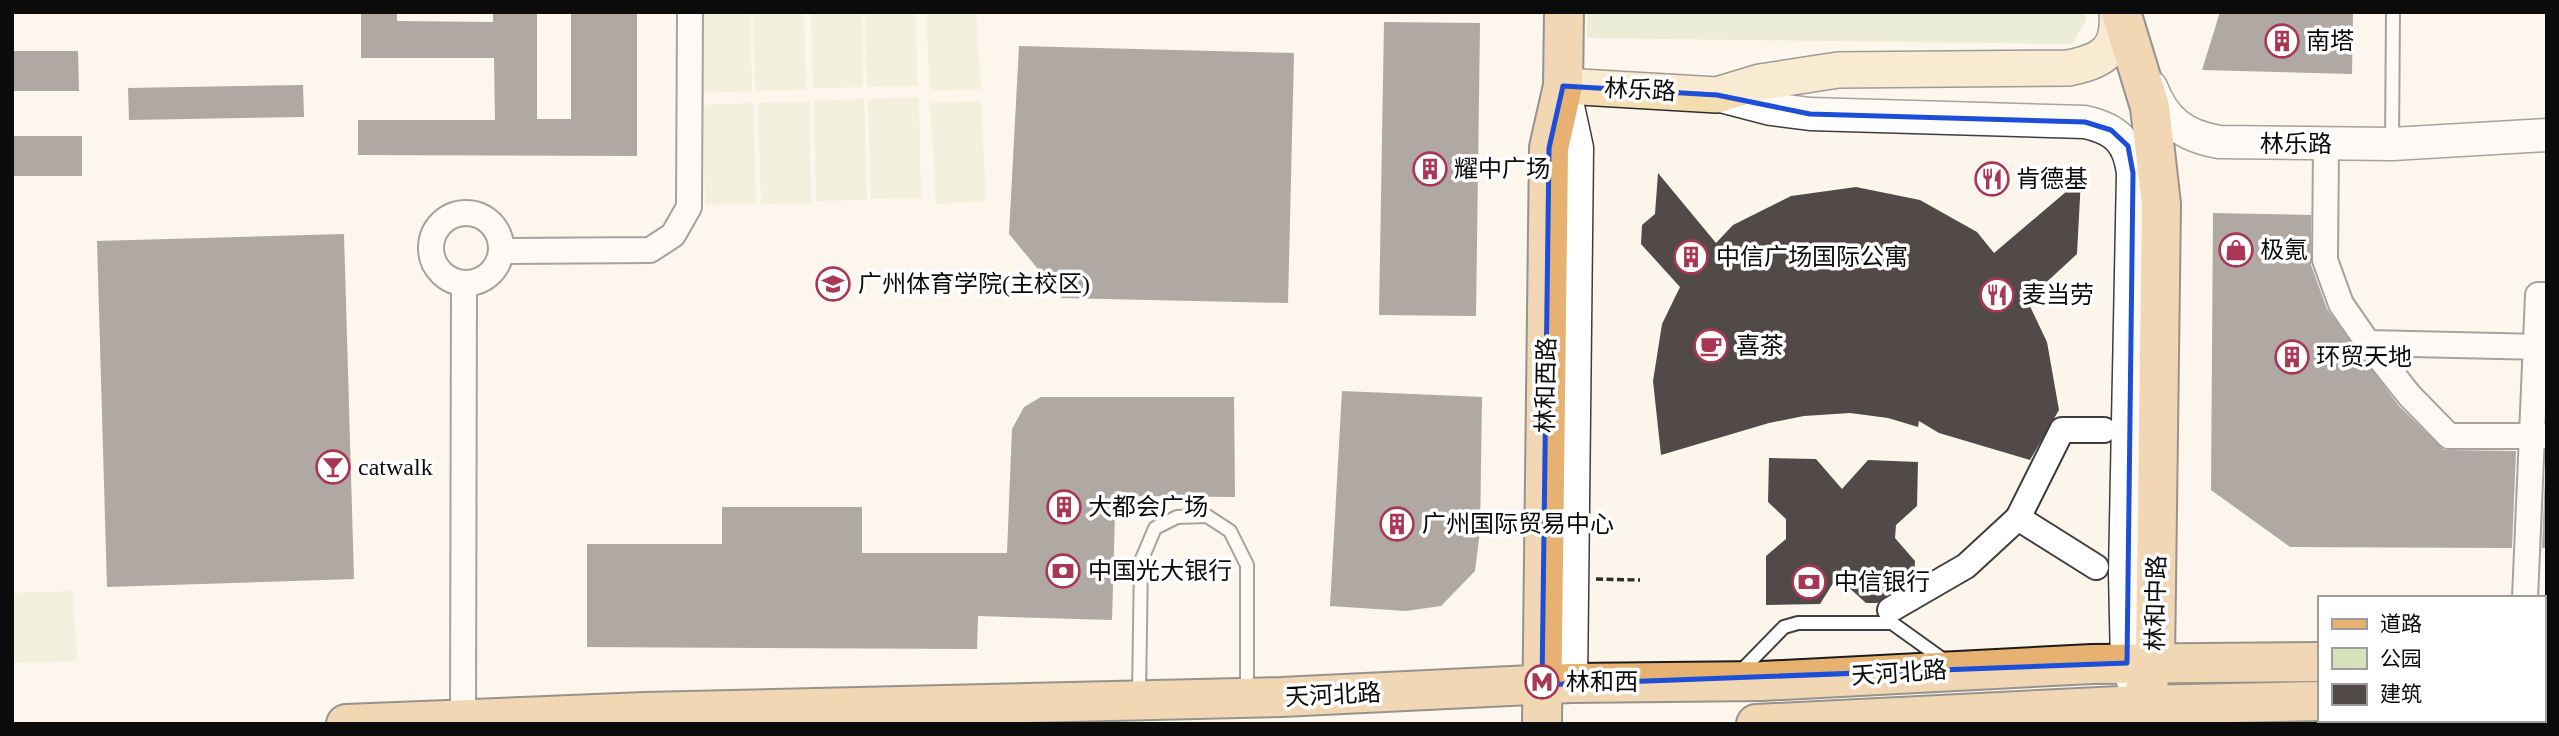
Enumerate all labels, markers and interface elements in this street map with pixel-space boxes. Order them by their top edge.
building icon: 南塔 [2263,22,2301,60]
place label: 南塔 [2306,28,2354,54]
street label: 林乐路 [1603,75,1677,105]
street label: 林乐路 [2260,131,2332,157]
building icon: 耀中广场 [1411,150,1449,188]
place label: 耀中广场 [1454,156,1550,182]
restaurant icon: 肯德基 [1973,160,2011,198]
place label: 肯德基 [2016,166,2088,192]
shop icon: 极氪 [2217,231,2255,269]
place label: 极氪 [2260,237,2308,263]
building icon: 中信广场国际公寓 [1672,238,1710,276]
place label: 中信广场国际公寓 [1716,244,1908,270]
school or university icon: 广州体育学院(主校区) [814,265,852,303]
place label: 广州体育学院(主校区) [858,271,1090,297]
restaurant icon: 麦当劳 [1978,276,2016,314]
place label: 麦当劳 [2022,282,2094,308]
cafe icon: 喜茶 [1692,327,1730,365]
place label: 喜茶 [1736,333,1784,359]
street label: 林和西路 [1532,337,1560,433]
building icon: 环贸天地 [2273,338,2311,376]
place label: 环贸天地 [2316,344,2412,370]
bar icon: catwalk [314,448,352,486]
place label: catwalk [358,454,433,480]
building icon: 大都会广场 [1045,488,1083,526]
place label: 大都会广场 [1088,494,1208,520]
building icon: 广州国际贸易中心 [1378,505,1416,543]
place label: 广州国际贸易中心 [1422,511,1614,537]
bank icon: 中国光大银行 [1044,552,1082,590]
street label: 林和中路 [2142,555,2170,651]
place label: 中国光大银行 [1088,558,1232,584]
bank icon: 中信银行 [1790,563,1828,601]
place label: 中信银行 [1834,569,1930,595]
legend [2318,596,2545,722]
text: 道路 [2380,612,2422,636]
text: 公园 [2380,647,2422,671]
street label: 天河北路 [1850,657,1948,689]
metro station icon: 林和西 [1523,663,1561,701]
place label: 林和西 [1566,669,1638,695]
street label: 天河北路 [1284,680,1382,710]
text: 建筑 [2380,682,2422,706]

